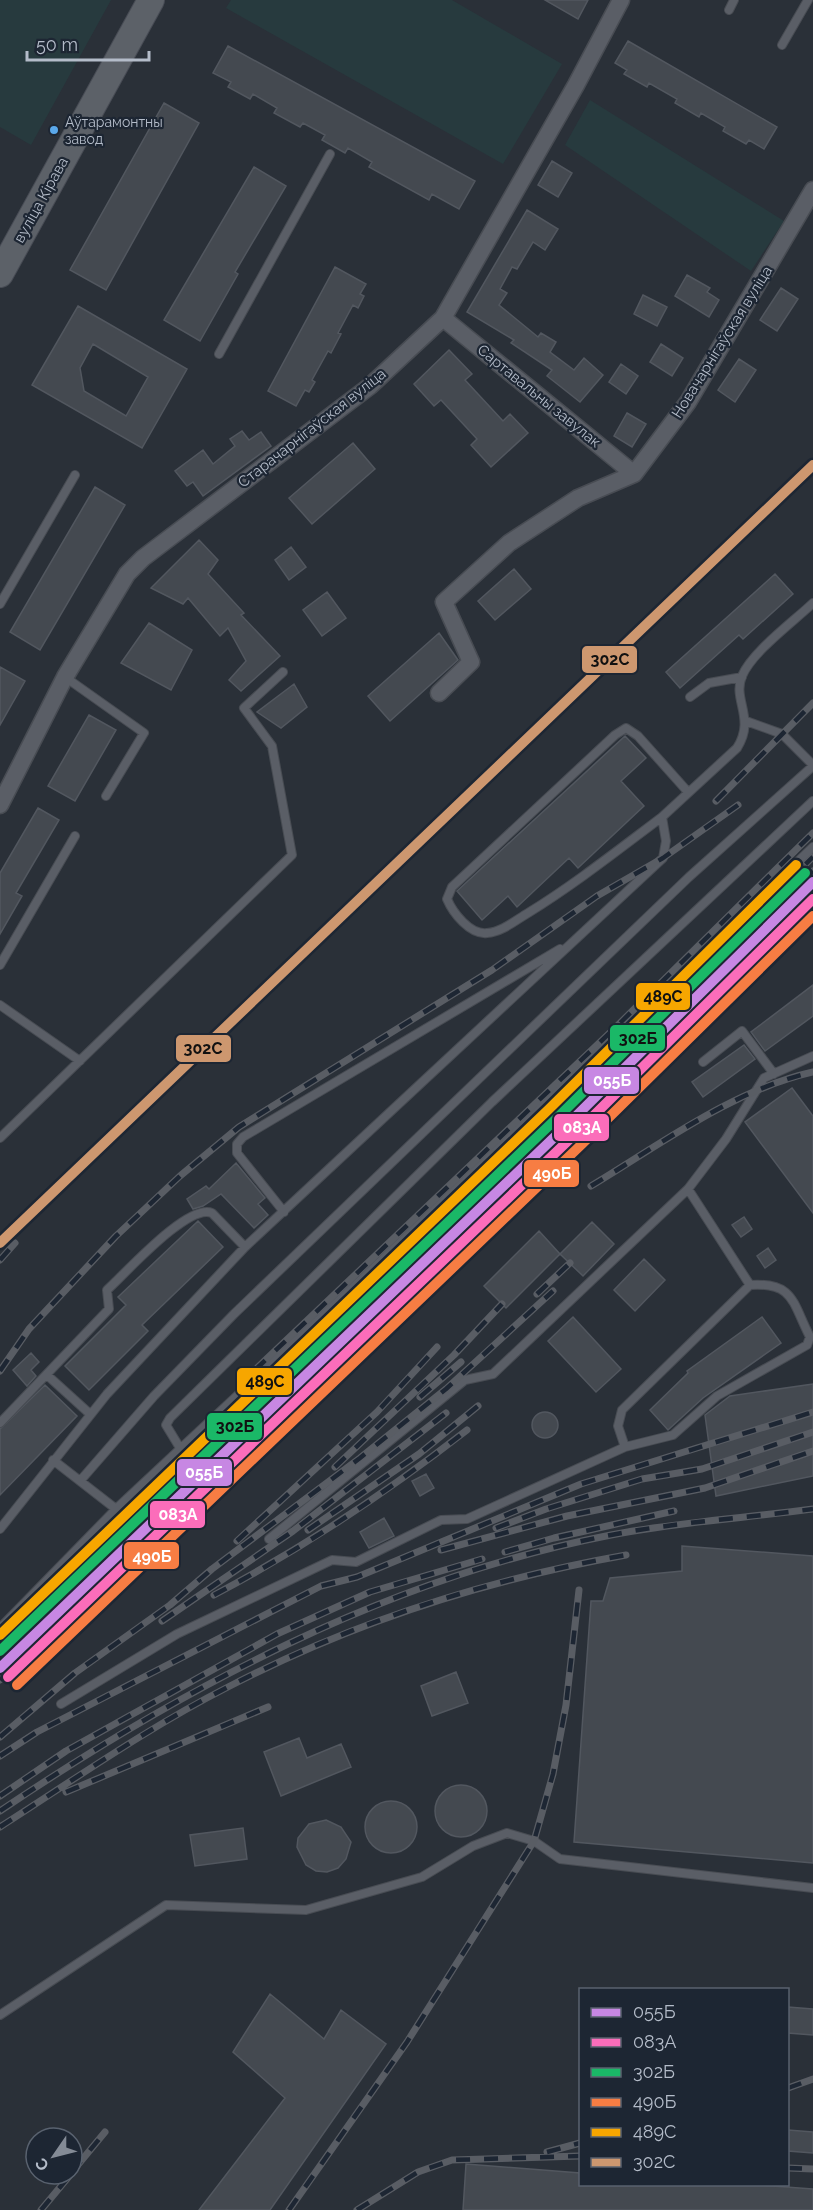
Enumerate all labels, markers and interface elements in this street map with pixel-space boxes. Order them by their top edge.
scale bar [27,24,148,62]
text: 50 m [36,34,78,55]
place label: Аўтарамонтны завод [65,114,163,147]
marker: Аўтарамонтны завод [48,124,60,136]
street label: вуліца Кірава [10,154,72,246]
street label: Новачарнігаўская вуліца [668,263,776,421]
street label: Сартавальны завулак [474,341,604,451]
street label: Старачарнігаўская вуліца [234,365,390,491]
line badge: 302С [581,645,638,674]
text: 302С [591,650,629,669]
line badge: 489С [635,982,691,1011]
text: 489С [643,987,683,1006]
line badge: 302Б [609,1024,666,1052]
text: 302Б [619,1029,658,1048]
line badge: 302С [175,1034,232,1063]
text: 302С [184,1039,222,1058]
line badge: 055Б [583,1066,640,1095]
text: 055Б [593,1071,631,1090]
line badge: 083А [553,1113,610,1142]
text: 083А [562,1118,602,1137]
line badge: 490Б [523,1159,580,1188]
text: 490Б [532,1164,572,1183]
line badge: 489С [236,1367,293,1396]
text: 489С [245,1372,285,1391]
line badge: 302Б [206,1412,263,1441]
text: 302Б [216,1417,255,1436]
line badge: 055Б [176,1458,233,1487]
text: 055Б [185,1463,223,1482]
line badge: 083А [149,1500,206,1529]
text: 083А [158,1505,198,1524]
line badge: 490Б [123,1541,180,1570]
text: 490Б [132,1547,172,1566]
legend [579,1988,789,2186]
text: 055Б [633,2001,676,2022]
text: 083А [633,2031,676,2052]
text: 302Б [633,2061,675,2082]
text: 490Б [633,2091,676,2112]
text: 489С [633,2121,676,2142]
north arrow [24,2126,84,2186]
text: 302С [633,2151,675,2172]
text: С [31,2154,53,2174]

